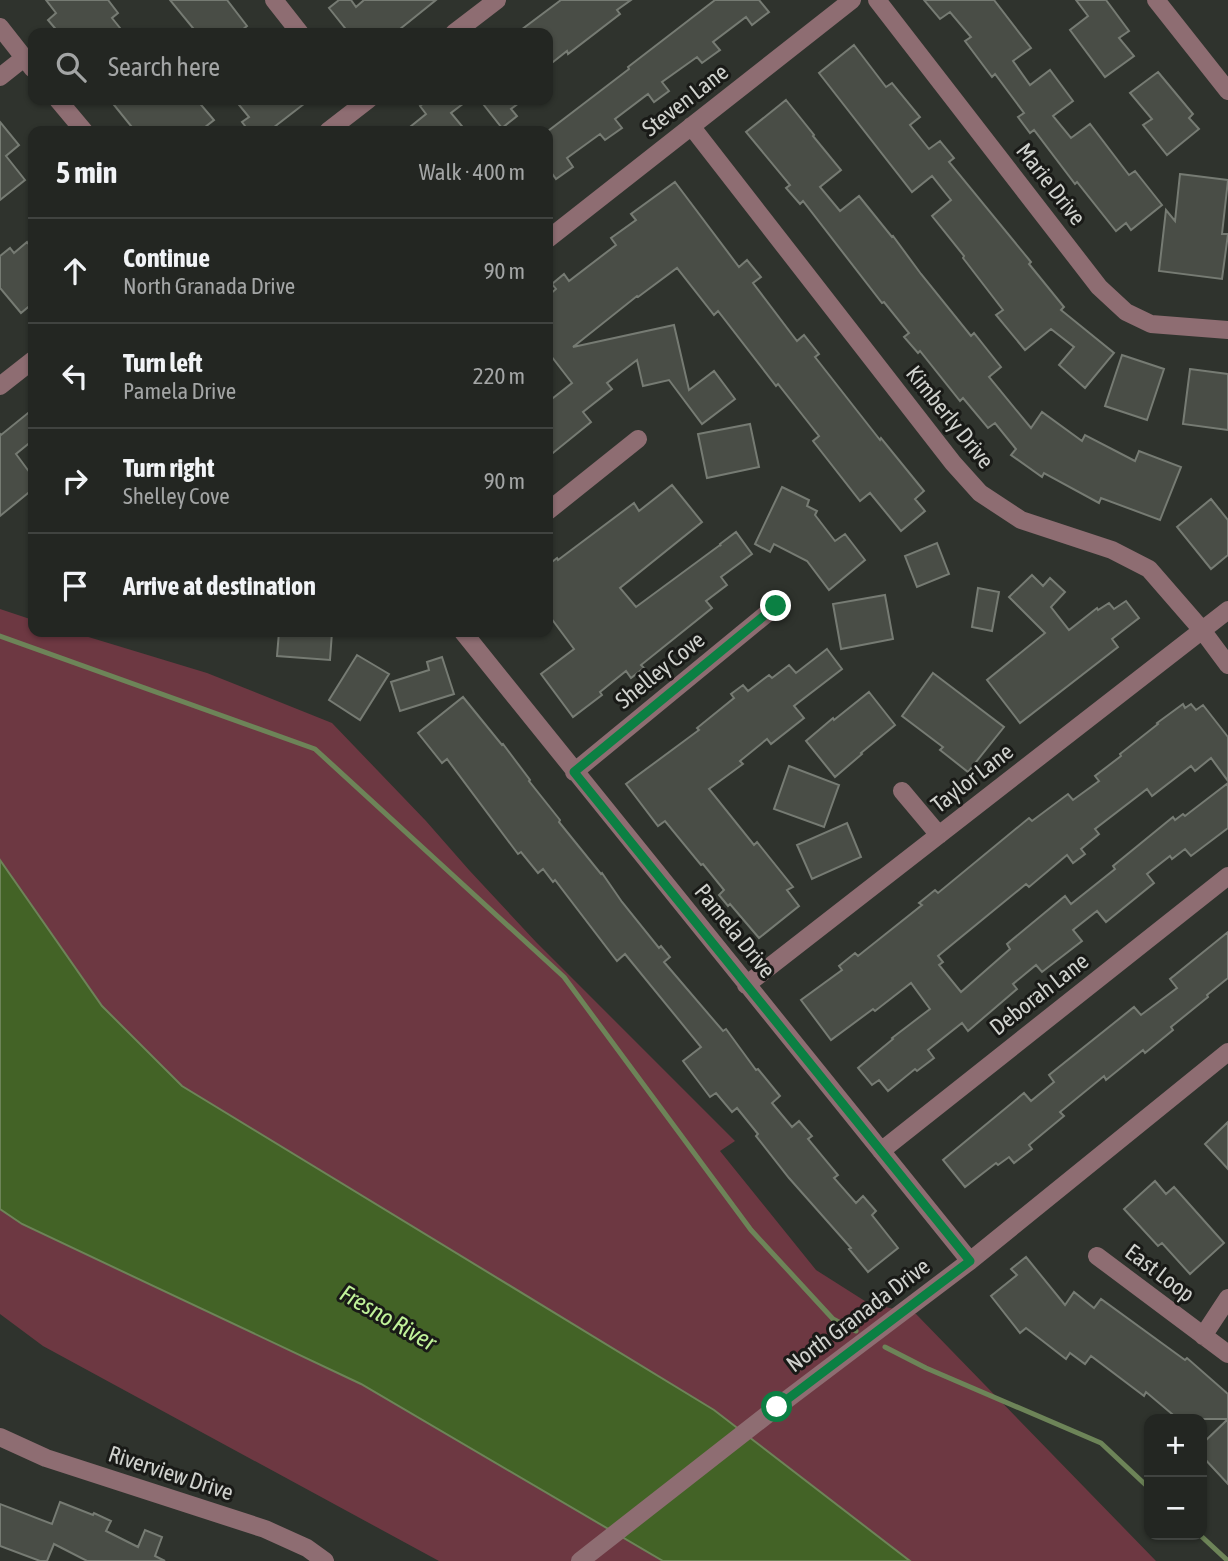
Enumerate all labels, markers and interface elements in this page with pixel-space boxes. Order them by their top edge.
search box [28,28,553,105]
icon: search [52,48,90,86]
text: Search here [108,52,220,82]
street label: Steven Lane [637,59,733,141]
street label: Marie Drive [1011,138,1091,230]
text: 5 min [56,155,117,189]
text: Walk · 400 m [419,159,525,185]
text: Continue [123,243,210,273]
icon: ahead [56,252,94,290]
text: 90 m [484,258,525,284]
text: North Granada Drive [123,273,295,299]
text: Turn left [123,348,203,378]
icon: left [56,357,94,395]
street label: Kimberly Drive [901,360,999,474]
text: 220 m [473,363,525,389]
text: Pamela Drive [123,378,236,404]
text: Turn right [123,453,214,483]
icon: right [56,462,94,500]
text: 90 m [484,468,525,494]
text: Shelley Cove [123,483,230,509]
icon: arrive [56,567,94,605]
text: Arrive at destination [123,571,316,601]
route end [760,590,791,621]
street label: Shelley Cove [610,626,710,714]
street label: Taylor Lane [926,738,1018,818]
street label: Pamela Drive [689,879,781,983]
street label: Deborah Lane [985,948,1093,1040]
street label: East Loop [1120,1239,1200,1307]
street label: North Granada Drive [781,1253,935,1377]
water label: Fresno River [335,1279,442,1356]
route start [761,1391,792,1422]
map controls [1144,1414,1207,1540]
button: + [1144,1414,1207,1477]
street label: Riverview Drive [105,1441,237,1505]
button: − [1144,1477,1207,1540]

